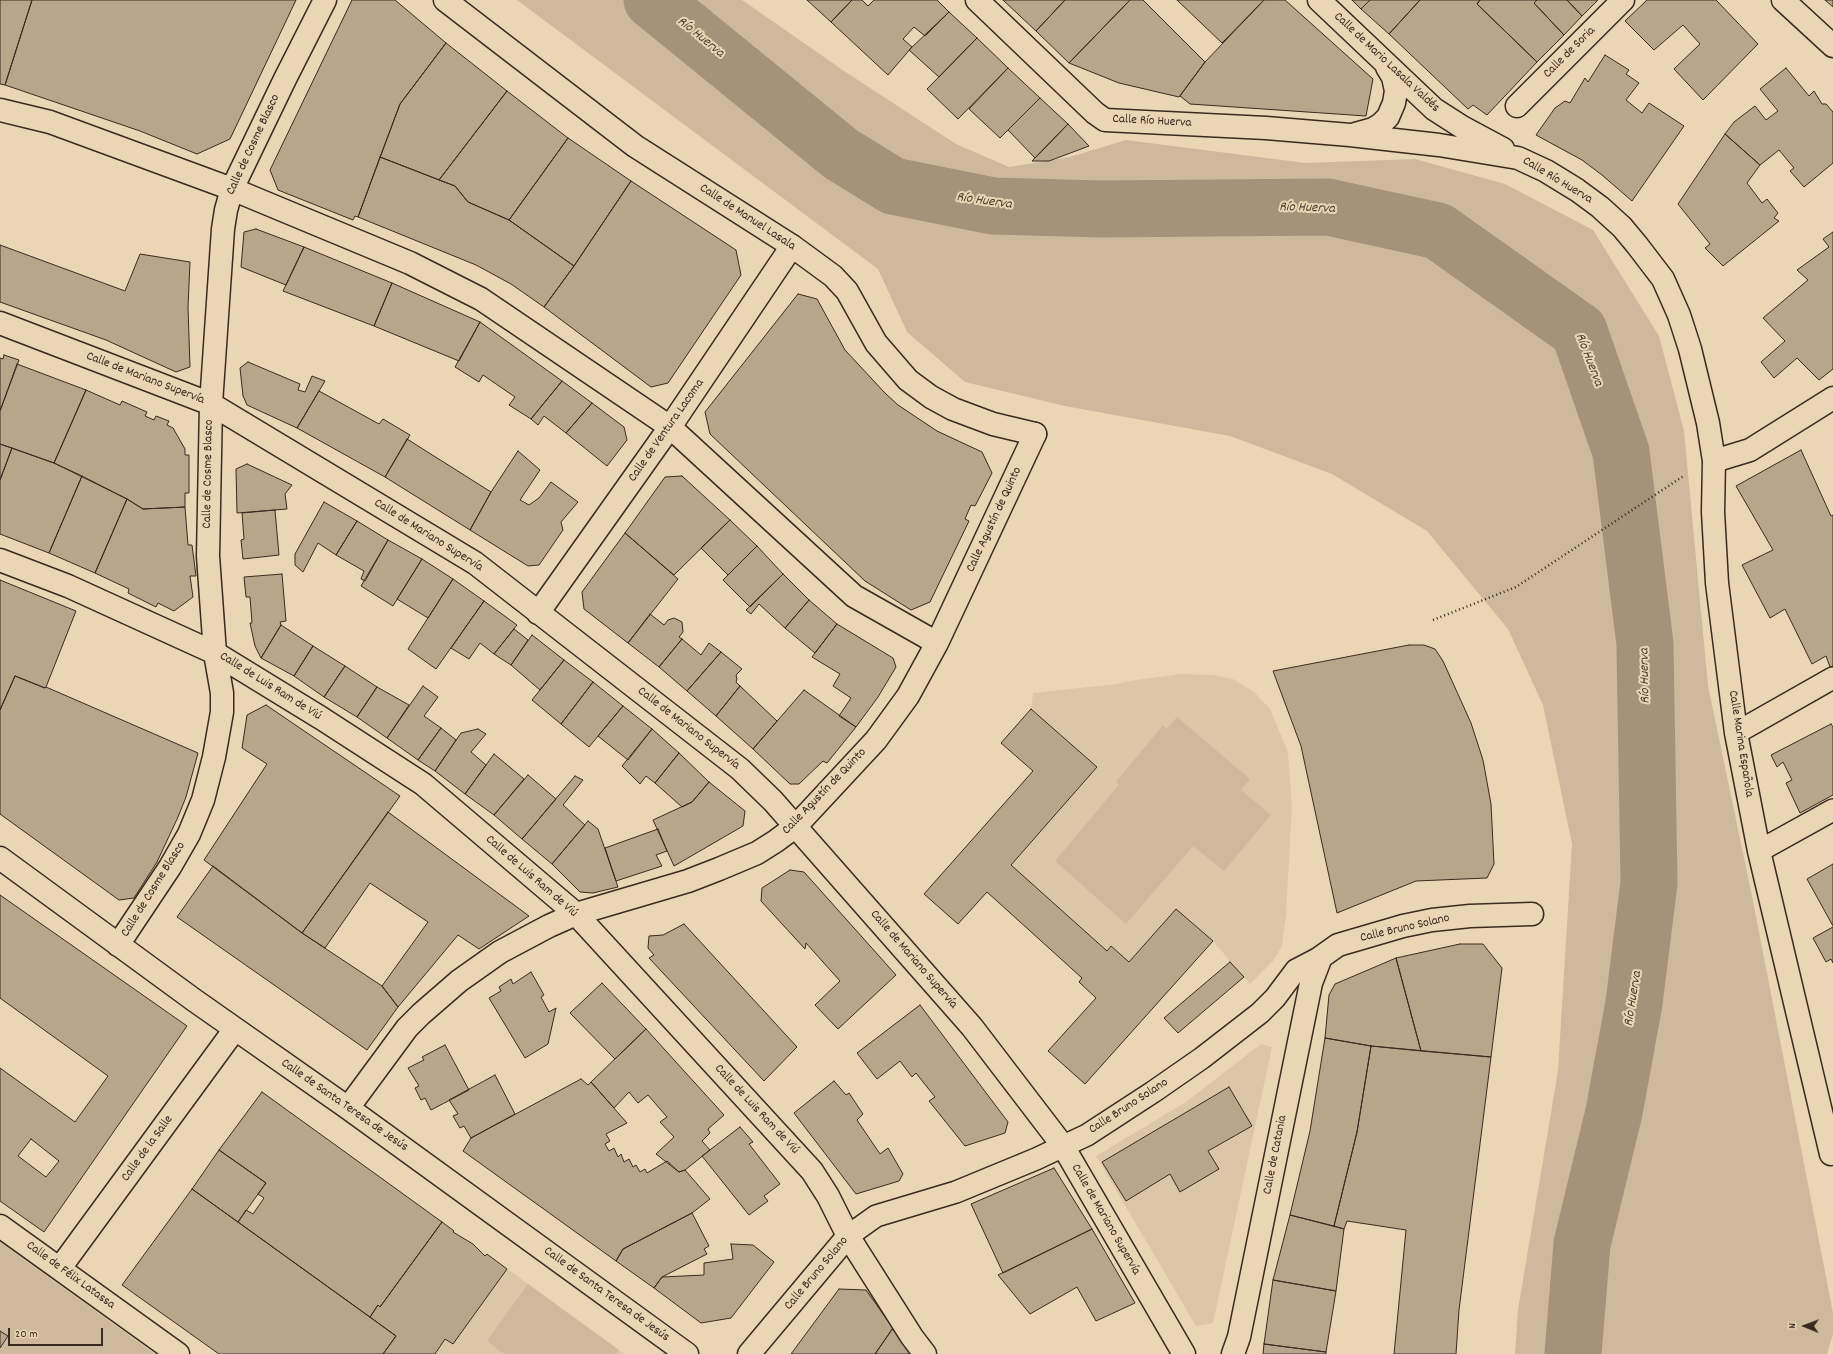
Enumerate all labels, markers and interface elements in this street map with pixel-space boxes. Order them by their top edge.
street label: Calle de Mario Lasala Valdés [1330,10,1442,116]
water label: Río Huerva [673,14,727,62]
street label: Calle de Soria [1541,24,1599,82]
street label: Calle de Cosme Blasco [224,92,284,198]
street label: Calle Río Huerva [1112,112,1192,132]
street label: Calle Río Huerva [1519,154,1595,208]
street label: Calle de Manuel Lasala [696,181,798,255]
water label: Río Huerva [955,190,1013,214]
water label: Río Huerva [1279,200,1335,218]
water label: Río Huerva [1570,331,1606,389]
street label: Calle de Mariano Supervía [84,349,206,409]
street label: Calle de Ventura Lacoma [626,377,708,485]
street label: Calle de Cosme Blasco [200,419,218,529]
street label: Calle Agustín de Quinto [964,465,1026,575]
street label: Calle de Mariano Supervía [371,496,485,576]
water label: Río Huerva [1637,648,1655,704]
street label: Calle de Luis Ram de Viú [216,649,324,725]
street label: Calle de Mariano Supervía [634,684,742,774]
street label: Calle Marina Española [1724,690,1756,798]
street label: Calle Agustín de Quinto [780,745,870,839]
street label: Calle de Luis Ram de Viú [482,833,580,921]
street label: Calle de Cosme Blasco [118,840,190,940]
street label: Calle de Mariano Supervía [866,907,960,1013]
street label: Calle Bruno Solano [1359,911,1451,947]
water label: Río Huerva [1621,970,1647,1028]
street label: Calle de Santa Teresa de Jesús [277,1056,411,1156]
street label: Calle de Luis Ram de Viú [710,1062,802,1158]
street label: Calle Bruno Solano [1086,1076,1172,1138]
street label: Calle de la Salle [119,1113,177,1185]
street label: Calle de Catania [1261,1114,1291,1196]
street label: Calle de Mariano Supervía [1067,1162,1143,1278]
street label: Calle Bruno Solano [782,1234,852,1314]
street label: Calle de Félix Latassa [22,1238,118,1314]
street label: Calle de Santa Teresa de Jesús [540,1244,672,1346]
north arrow [1785,1306,1825,1346]
scale bar [10,1320,105,1346]
text: N [1785,1323,1801,1329]
text: 20 m [15,1326,38,1343]

